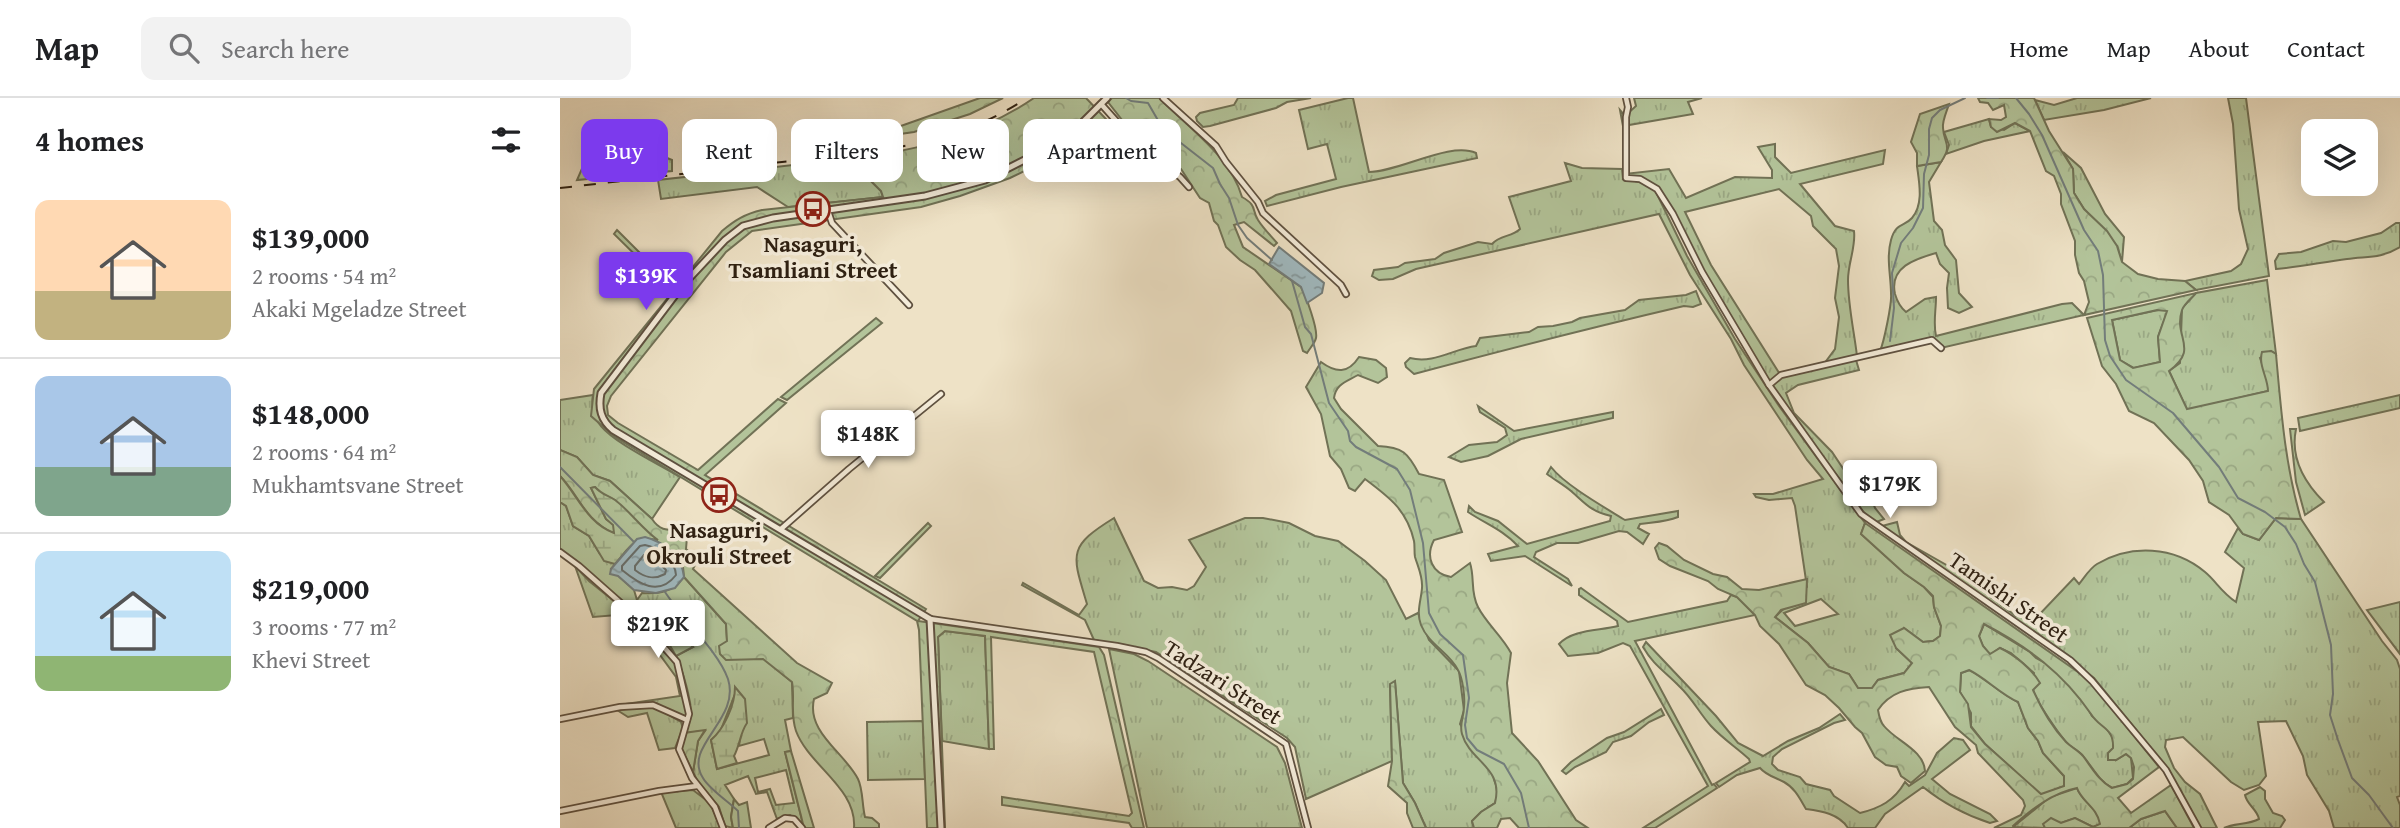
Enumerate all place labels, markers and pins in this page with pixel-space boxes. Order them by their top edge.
bus stop icon: Nasaguri, Tsamliani Street [794,190,832,228]
place label: Nasaguri, Tsamliani Street [728,227,898,286]
pin: $139K [597,252,695,312]
pin: $148K [819,410,917,470]
pin: $179K [1841,460,1939,520]
bus stop icon: Nasaguri, Okrouli Street [700,476,738,514]
place label: Nasaguri, Okrouli Street [647,513,792,572]
pin: $219K [609,601,707,660]

